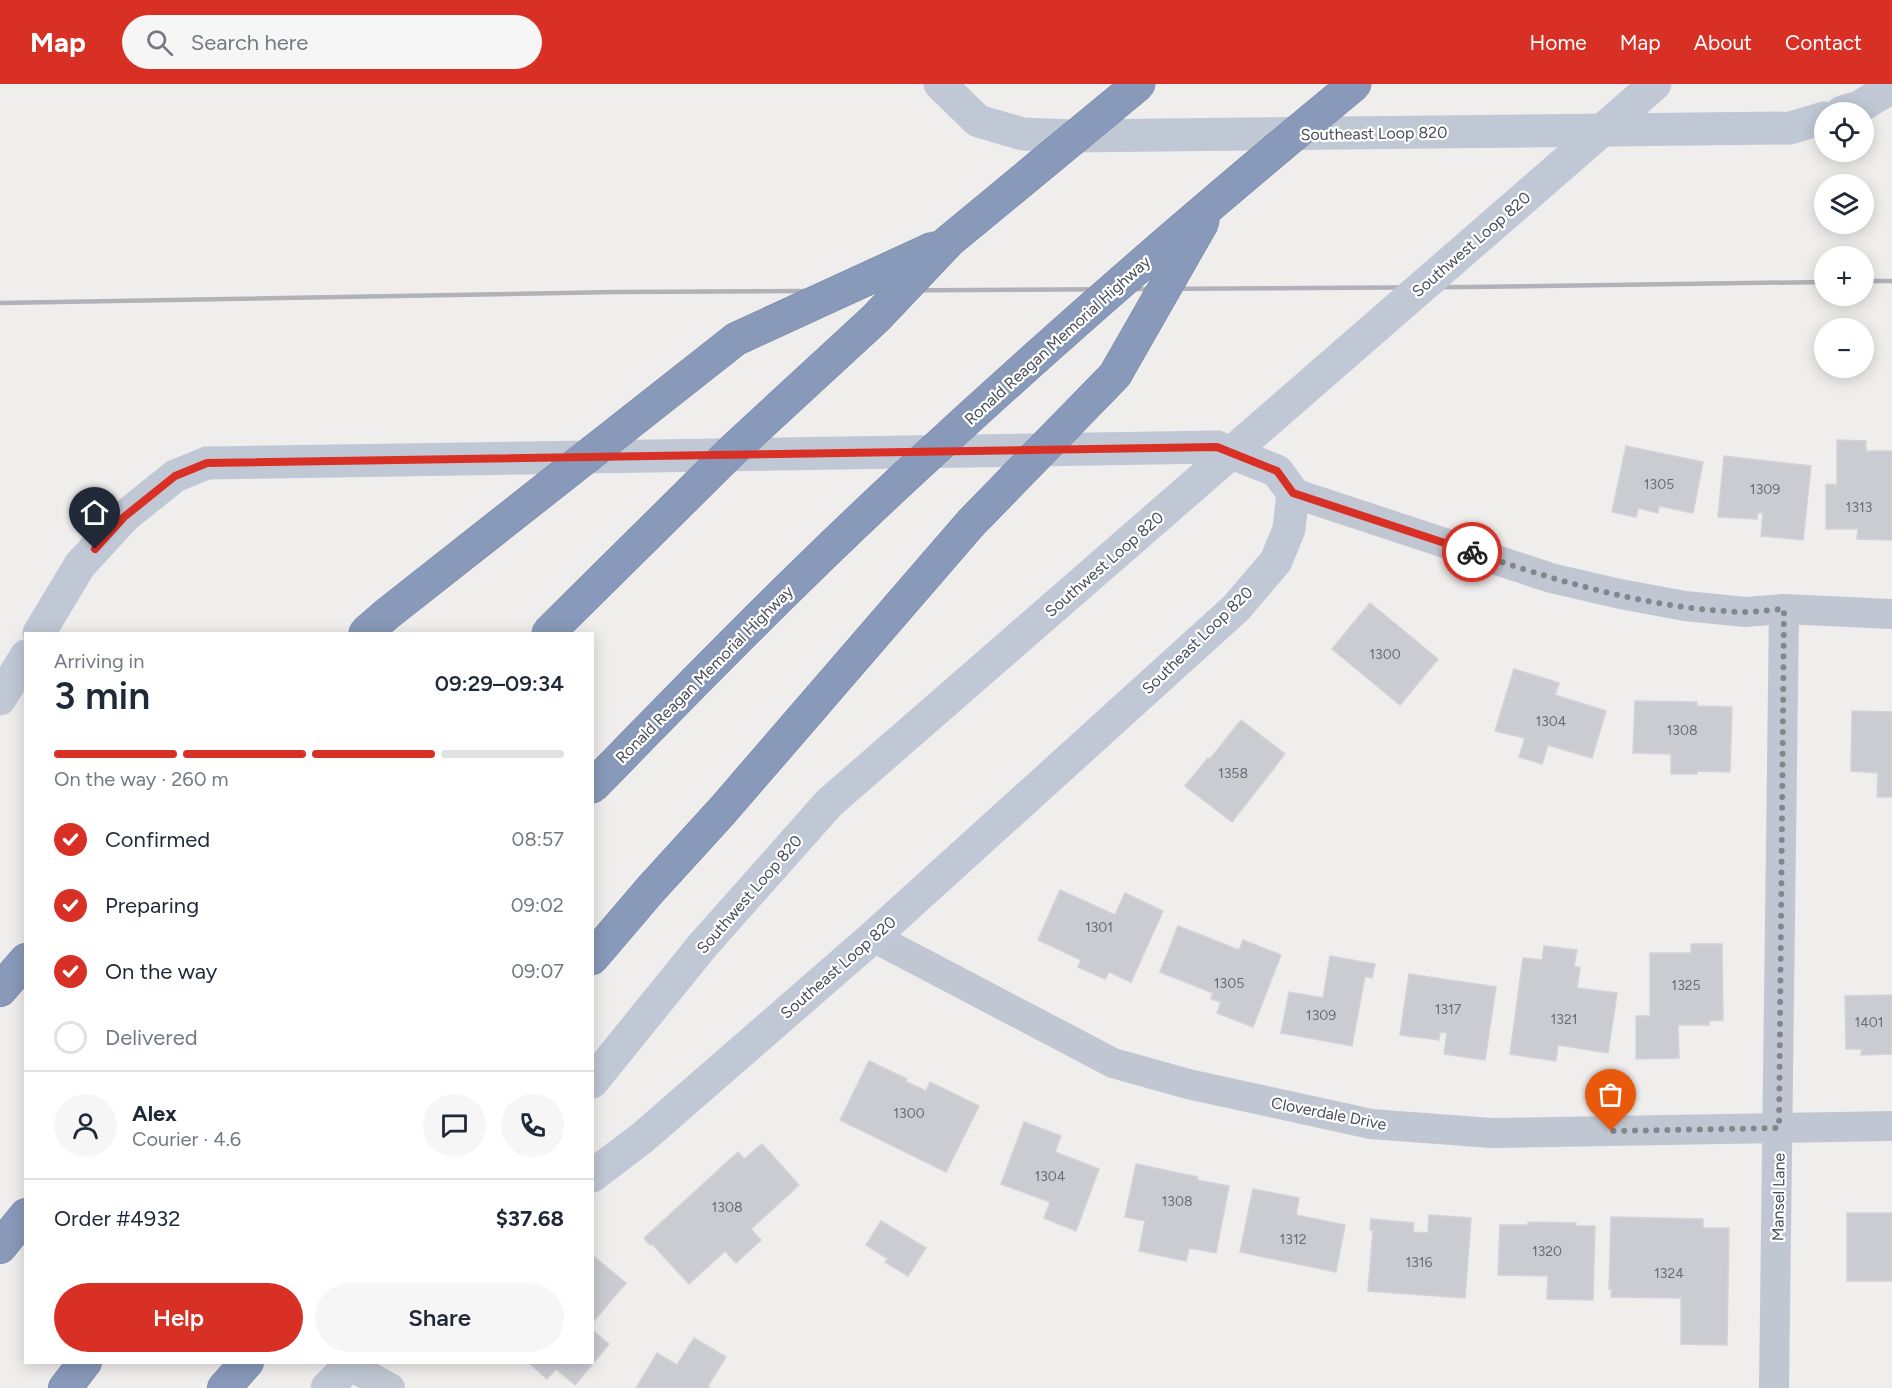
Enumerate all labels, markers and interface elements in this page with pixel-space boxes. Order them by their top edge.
search box [122,15,542,69]
text: Map [30,25,86,59]
icon: search [143,26,176,59]
text: Search here [191,29,308,56]
text: Home [1530,30,1587,55]
text: Map [1620,30,1661,55]
text: About [1694,30,1752,55]
text: Contact [1785,30,1862,55]
map controls [1814,102,1874,378]
button: locate [1814,102,1874,162]
street label: Southeast Loop 820 [1301,123,1448,144]
button: layers [1814,174,1874,234]
street label: Southwest Loop 820 [1408,188,1534,301]
button: + [1814,246,1874,306]
street label: Ronald Reagan Memorial Highway [961,252,1155,429]
button: − [1814,318,1874,378]
house number: 1305 [1644,476,1674,493]
house number: 1309 [1750,481,1780,498]
pin [69,487,120,549]
icon: home [78,496,111,529]
house number: 1313 [1846,499,1872,516]
street label: Southwest Loop 820 [1041,508,1167,621]
courier [1442,522,1502,582]
icon: bike [1456,536,1489,569]
street label: Ronald Reagan Memorial Highway [612,581,797,767]
street label: Southeast Loop 820 [1138,583,1257,698]
house number: 1300 [1369,646,1401,663]
text: Arriving in [54,649,144,673]
text: 09:29–09:34 [435,670,564,697]
text: 3 min [54,672,150,719]
house number: 1304 [1535,713,1567,730]
house number: 1308 [1667,722,1697,739]
house number: 1358 [1218,765,1248,782]
text: On the way · 260 m [54,767,228,791]
icon: check [54,823,87,856]
text: Confirmed [105,826,210,853]
text: 08:57 [512,827,564,851]
street label: Southwest Loop 820 [693,831,806,957]
icon: check [54,889,87,922]
text: Preparing [105,892,199,919]
text: 09:02 [511,893,564,917]
street label: Southeast Loop 820 [777,912,900,1023]
house number: 1301 [1085,919,1113,936]
icon: check [54,955,87,988]
text: On the way [105,958,217,985]
text: 09:07 [511,959,564,983]
house number: 1305 [1214,975,1244,992]
house number: 1325 [1671,977,1701,994]
house number: 1317 [1435,1001,1462,1018]
house number: 1309 [1306,1007,1336,1024]
house number: 1321 [1550,1011,1578,1028]
house number: 1401 [1854,1014,1884,1031]
text: Delivered [105,1024,198,1051]
pin [1585,1069,1636,1131]
icon: bag [1594,1078,1627,1111]
street label: Cloverdale Drive [1270,1093,1388,1134]
button: person [54,1094,117,1157]
button: chat [423,1094,486,1157]
button: phone [501,1094,564,1157]
text: Alex [132,1100,177,1127]
house number: 1300 [893,1105,925,1122]
text: Courier · 4.6 [132,1127,241,1151]
street label: Mansel Lane [1768,1152,1789,1241]
house number: 1304 [1034,1168,1066,1185]
house number: 1308 [1162,1193,1192,1210]
house number: 1308 [712,1199,742,1216]
text: Order #4932 [54,1205,181,1232]
text: $37.68 [496,1205,564,1232]
house number: 1312 [1279,1231,1307,1248]
house number: 1320 [1532,1243,1562,1260]
house number: 1316 [1405,1254,1433,1271]
house number: 1324 [1654,1265,1684,1282]
button: Help [54,1283,303,1352]
button: Share [315,1283,564,1352]

